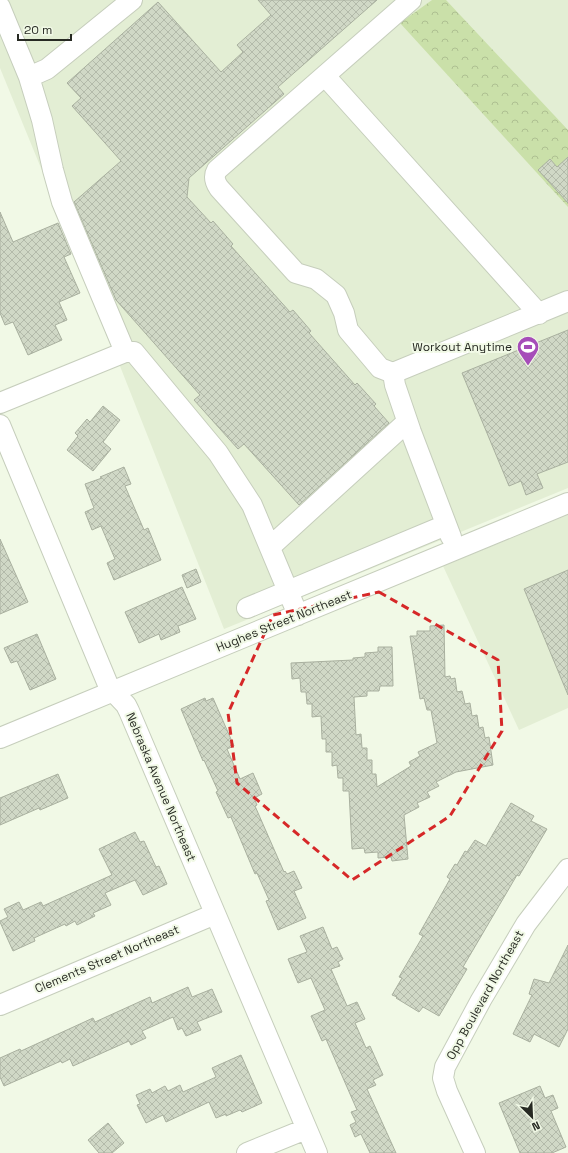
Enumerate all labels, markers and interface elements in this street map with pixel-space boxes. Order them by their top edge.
scale bar [18,16,71,42]
text: 20 m [24,22,52,38]
sports icon: Workout Anytime [515,334,541,367]
place label: Workout Anytime [412,339,512,355]
street label: Hughes Street Northeast [214,586,354,656]
street label: Nebraska Avenue Northeast [122,710,200,864]
street label: Clements Street Northeast [32,921,182,997]
street label: Opp Boulevard Northeast [443,927,527,1063]
north arrow [512,1097,552,1137]
text: N [530,1118,542,1134]

